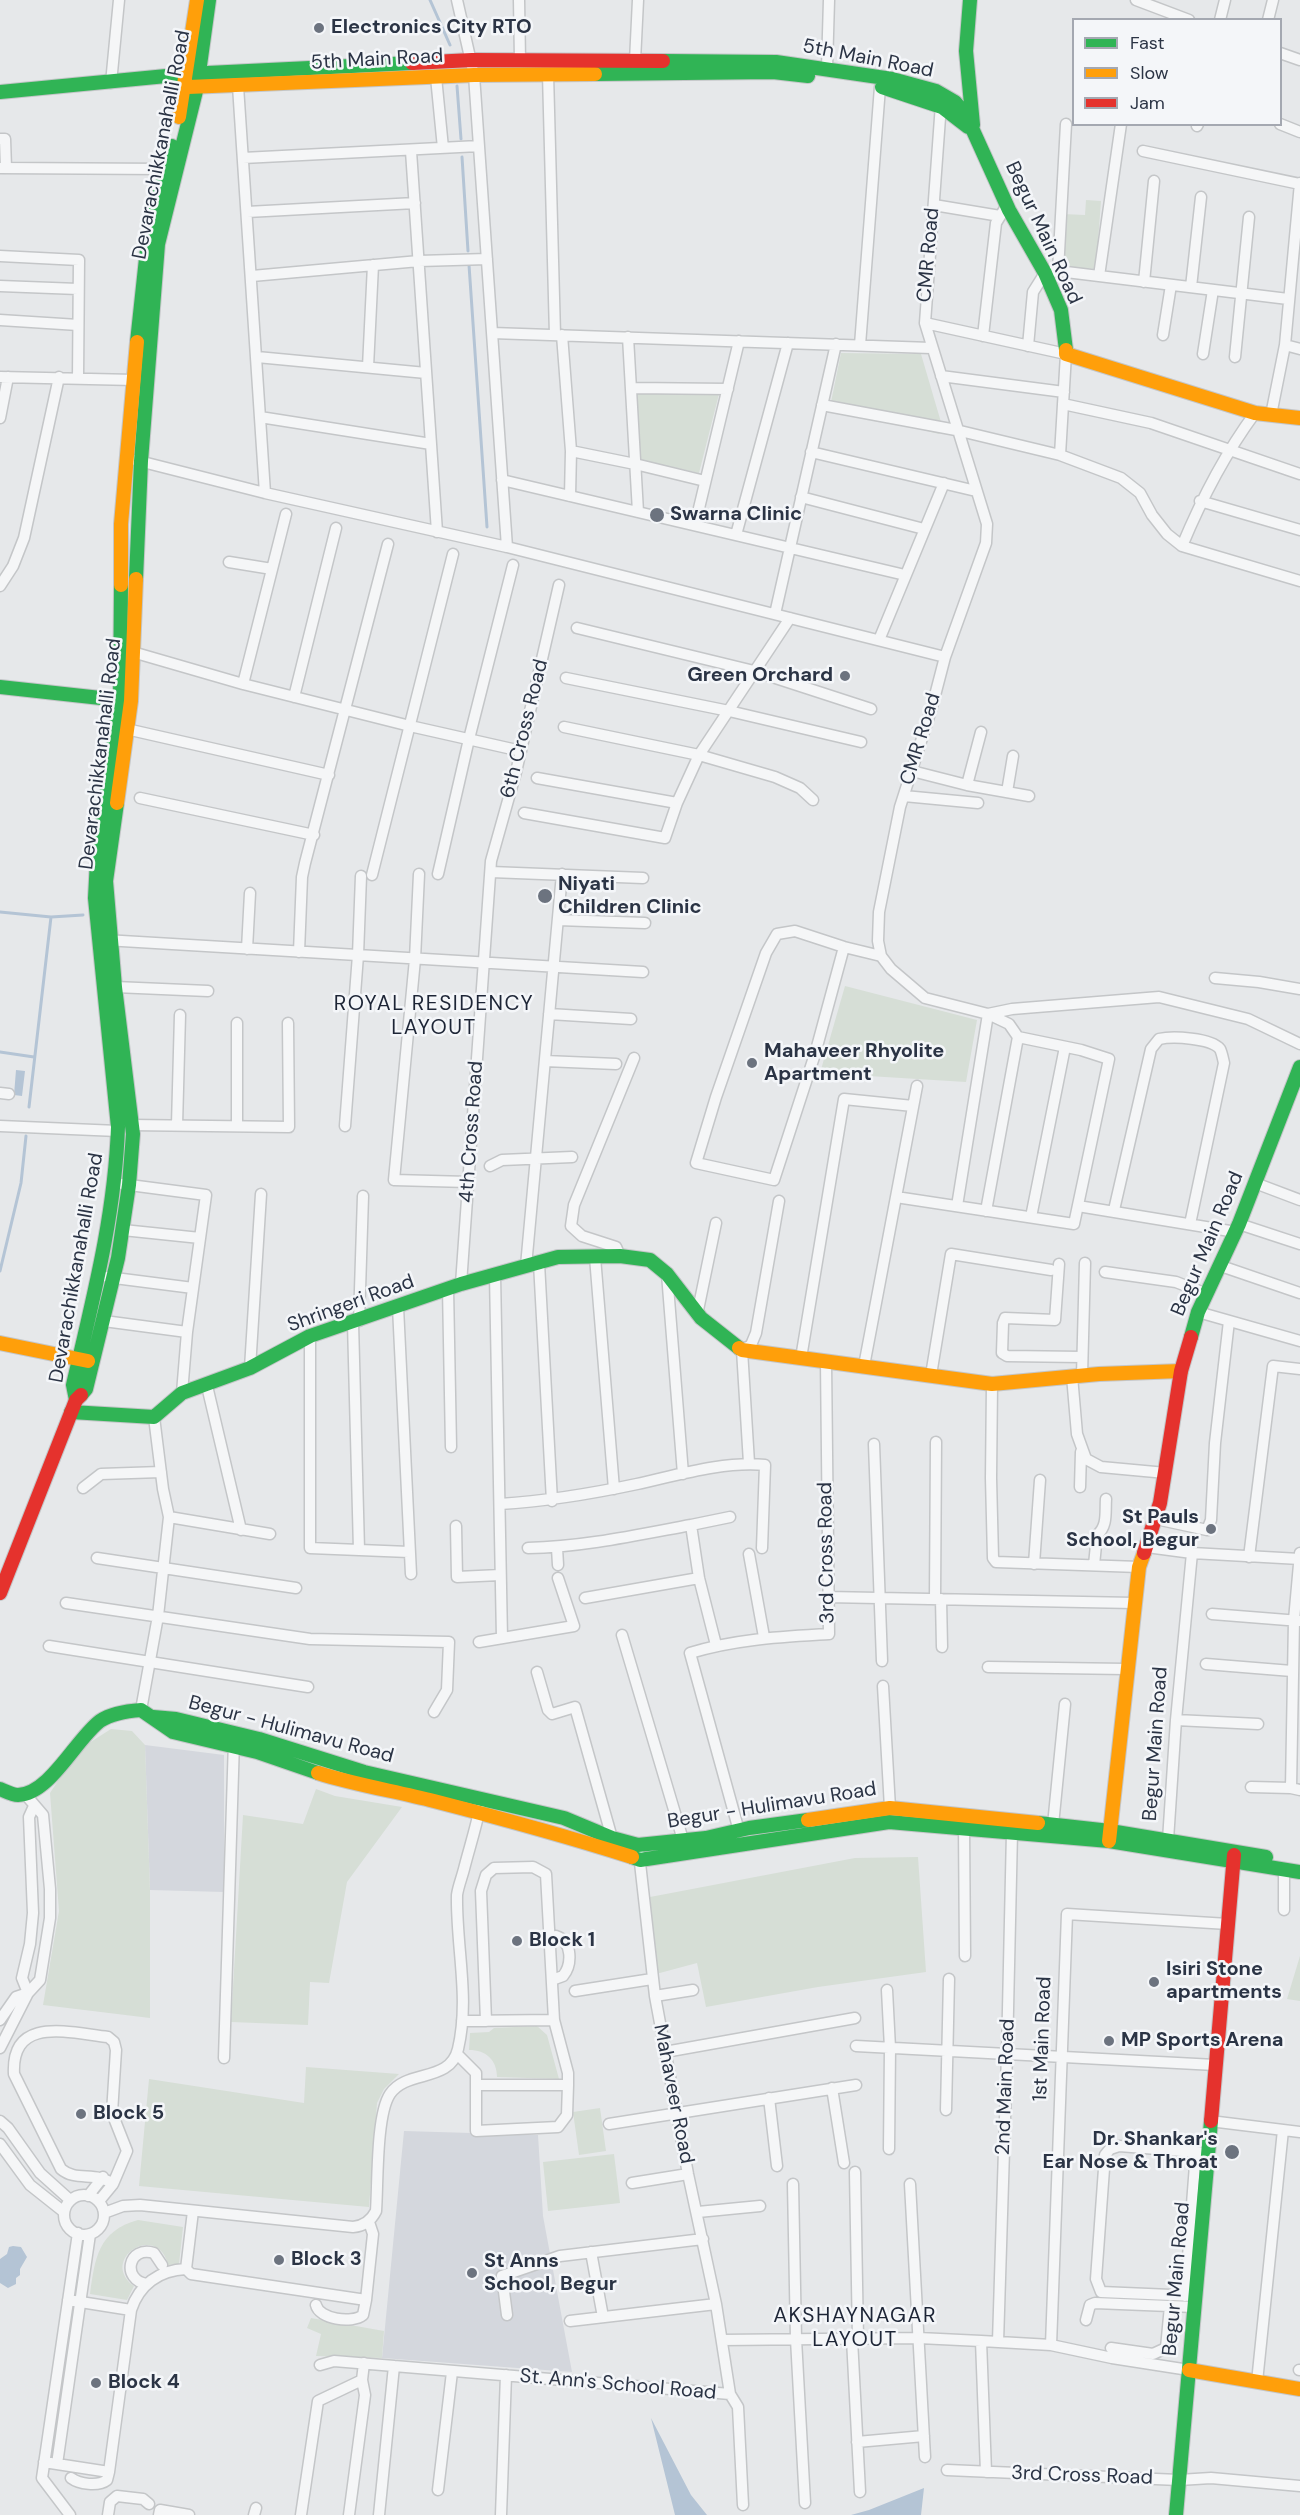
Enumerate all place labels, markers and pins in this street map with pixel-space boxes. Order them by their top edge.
place label: Electronics City RTO [331,16,532,40]
marker: Electronics City RTO [312,21,326,35]
place label: Swarna Clinic [670,503,802,527]
marker: Swarna Clinic [648,506,666,524]
place label: Green Orchard [687,664,833,688]
marker: Green Orchard [838,669,852,683]
place label: Niyati Children Clinic [558,873,702,920]
marker: Niyati Children Clinic [536,887,554,905]
place label: Mahaveer Rhyolite Apartment [764,1040,944,1087]
marker: Mahaveer Rhyolite Apartment [745,1056,759,1070]
place label: St Pauls School, Begur [1066,1506,1199,1553]
marker: St Pauls School, Begur [1204,1522,1218,1536]
place label: Block 1 [529,1929,595,1953]
marker: Block 1 [510,1934,524,1948]
place label: Isiri Stone apartments [1166,1958,1282,2005]
marker: Isiri Stone apartments [1147,1975,1161,1989]
place label: MP Sports Arena [1121,2029,1284,2053]
marker: MP Sports Arena [1102,2034,1116,2048]
place label: Block 5 [93,2102,164,2126]
marker: Block 5 [74,2107,88,2121]
place label: Dr. Shankar's Ear Nose & Throat [1042,2128,1218,2175]
marker: Dr. Shankar's Ear Nose & Throat [1223,2143,1241,2161]
place label: Block 3 [291,2248,362,2272]
place label: St Anns School, Begur [484,2250,617,2297]
marker: Block 3 [272,2253,286,2267]
marker: St Anns School, Begur [465,2266,479,2280]
place label: Block 4 [108,2371,180,2395]
marker: Block 4 [89,2376,103,2390]

